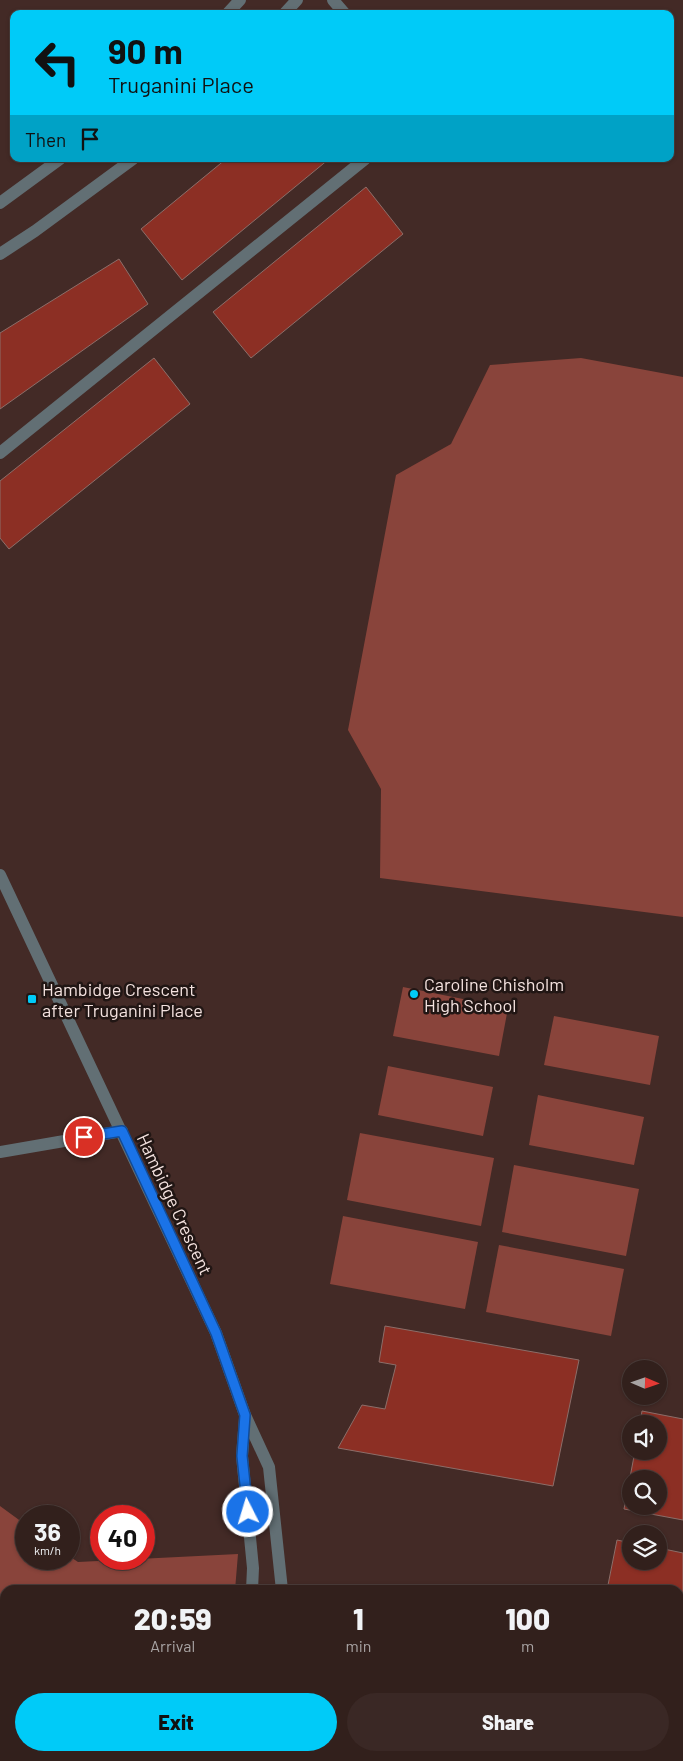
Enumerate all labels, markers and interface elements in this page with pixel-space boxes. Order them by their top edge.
text: 90 m [108,29,183,71]
icon: left [25,30,90,95]
text: Truganini Place [108,71,254,97]
icon: arrive [76,125,104,153]
text: Then [25,128,66,151]
place label: Caroline Chisholm High School [424,973,564,1016]
place label: Hambidge Crescent after Truganini Place [42,978,203,1021]
marker: Caroline Chisholm High School [408,988,420,1000]
marker: Hambidge Crescent after Truganini Place [26,993,38,1005]
pin [63,1116,105,1158]
icon: arrive [70,1123,98,1151]
street label: Hambidge Crescent [133,1130,217,1278]
north arrow [622,1360,668,1405]
map controls [622,1360,667,1570]
button: sound [622,1415,667,1460]
button: search [622,1470,667,1515]
position arrow [221,1485,273,1537]
speed limit sign: 40 [90,1505,155,1570]
text: 36 [34,1516,61,1546]
button: layers [622,1525,667,1570]
text: km/h [34,1543,61,1557]
text: 20:59 [134,1600,212,1636]
text: 1 [353,1600,364,1636]
text: 100 [505,1600,550,1636]
text: Arrival [150,1636,195,1655]
text: min [345,1636,371,1655]
text: m [521,1636,534,1655]
button: Exit [15,1693,337,1751]
button: Share [347,1693,669,1751]

